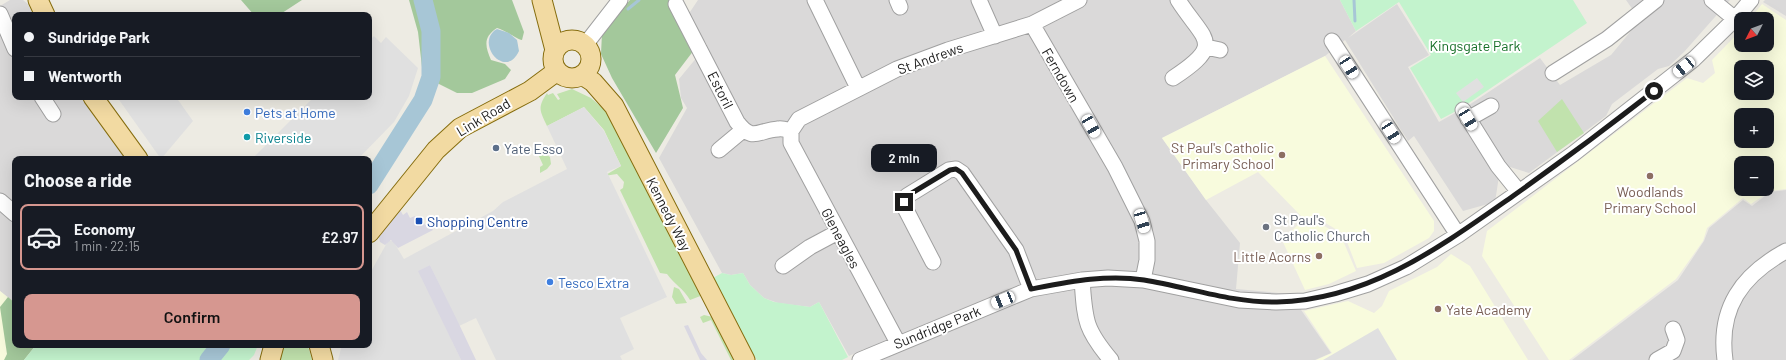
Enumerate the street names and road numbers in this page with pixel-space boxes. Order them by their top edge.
street label: St Andrews [895,38,965,78]
street label: Ferndown [1039,45,1083,105]
street label: Estoril [704,69,738,111]
street label: Link Road [453,94,513,140]
street label: Kennedy Way [643,174,695,254]
street label: Gleneagles [818,205,864,271]
street label: Sundridge Park [891,302,983,352]

